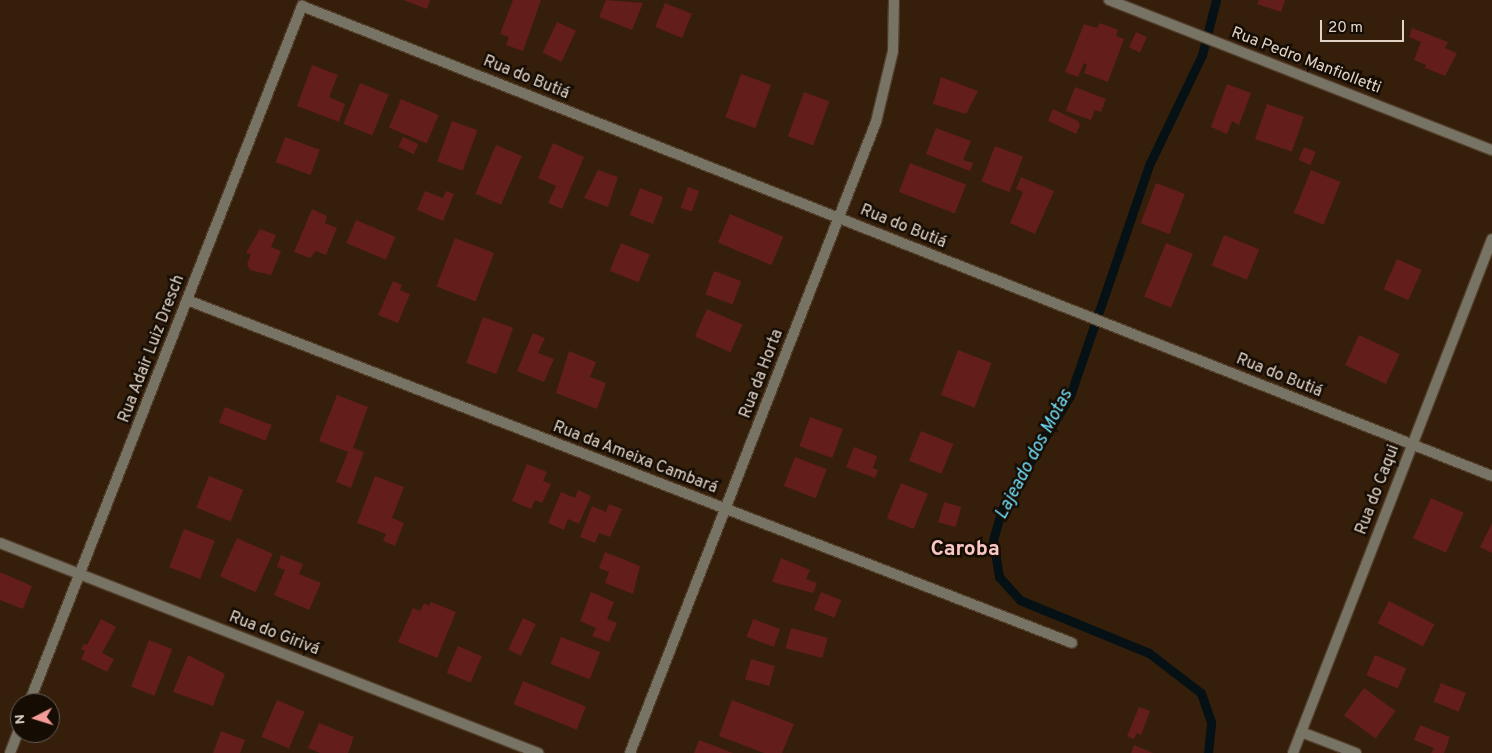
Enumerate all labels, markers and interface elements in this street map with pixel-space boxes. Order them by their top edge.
scale bar [1322,10,1406,42]
text: 20 m [1328,19,1363,38]
street label: Rua Pedro Manfiolletti [1228,24,1384,98]
street label: Rua do Butiá [480,52,572,104]
street label: Rua do Butiá [857,201,949,253]
street label: Rua Adair Luiz Dresch [115,272,189,426]
street label: Rua da Horta [736,327,788,421]
street label: Rua do Butiá [1233,350,1325,402]
water label: Lajeado dos Motas [992,386,1078,524]
street label: Rua da Ameixa Cambará [550,418,720,498]
street label: Rua do Caqui [1352,442,1404,538]
district label: Caroba [930,537,1000,563]
street label: Rua do Girivá [226,608,322,660]
north arrow [10,693,60,743]
text: N [12,714,29,725]

